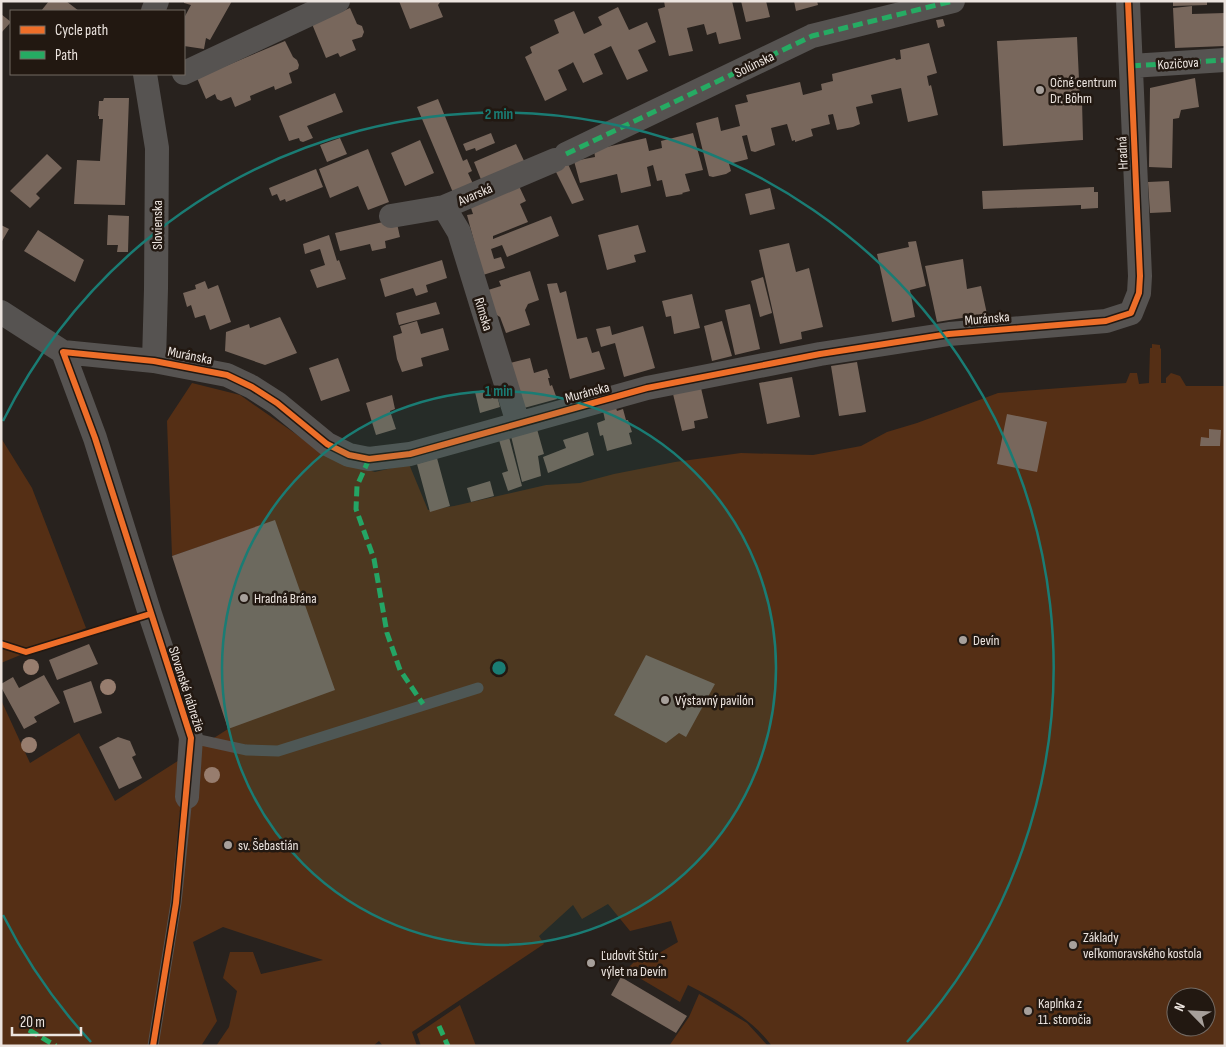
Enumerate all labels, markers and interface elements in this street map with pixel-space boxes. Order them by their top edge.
legend [10,10,185,75]
text: Cycle path [55,21,108,40]
text: Path [55,46,78,65]
street label: Solúnska [732,48,777,81]
street label: Kozičova [1157,54,1199,73]
place label: Očné centrum Dr. Böhm [1050,74,1117,107]
marker: Očné centrum Dr. Böhm [1034,84,1046,96]
text: 2 min [485,105,513,124]
street label: Hradná [1113,136,1132,170]
street label: Avarská [454,180,495,210]
street label: Slovienska [149,200,166,250]
street label: Rímska [470,295,497,333]
street label: Muránska [964,308,1010,329]
street label: Muránska [166,343,214,368]
street label: Muránska [563,378,611,407]
text: 1 min [485,382,513,401]
place label: Hradná Brána [254,590,317,607]
marker: Hradná Brána [238,592,250,604]
place label: Devín [973,632,999,649]
marker: Devín [957,634,969,646]
street label: Slovanské nábrežie [165,644,208,734]
centre of rings [490,659,508,677]
place label: Výstavný pavilón [675,692,754,709]
marker: Výstavný pavilón [659,694,671,706]
place label: sv. Šebastián [238,837,299,854]
marker: sv. Šebastián [222,839,234,851]
place label: Základy veľkomoravského kostola [1083,929,1202,962]
marker: Základy veľkomoravského kostola [1067,939,1079,951]
place label: Ľudovít Štúr - výlet na Devín [601,947,667,980]
marker: Ľudovít Štúr - výlet na Devín [585,957,597,969]
north arrow [1166,987,1216,1037]
place label: Kaplnka z 11. storočia [1038,995,1091,1028]
text: N [1170,1000,1189,1014]
scale bar [12,1004,81,1036]
marker: Kaplnka z 11. storočia [1022,1005,1034,1017]
text: 20 m [20,1013,45,1032]

